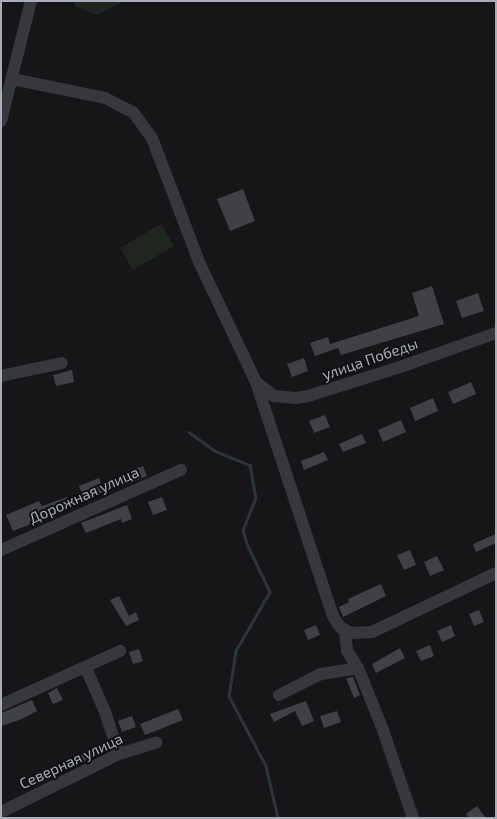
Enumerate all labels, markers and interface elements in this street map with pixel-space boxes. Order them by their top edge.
street label: улица Победы [320,334,420,384]
street label: Дорожная улица [26,463,142,527]
street label: Северная улица [16,729,126,793]

